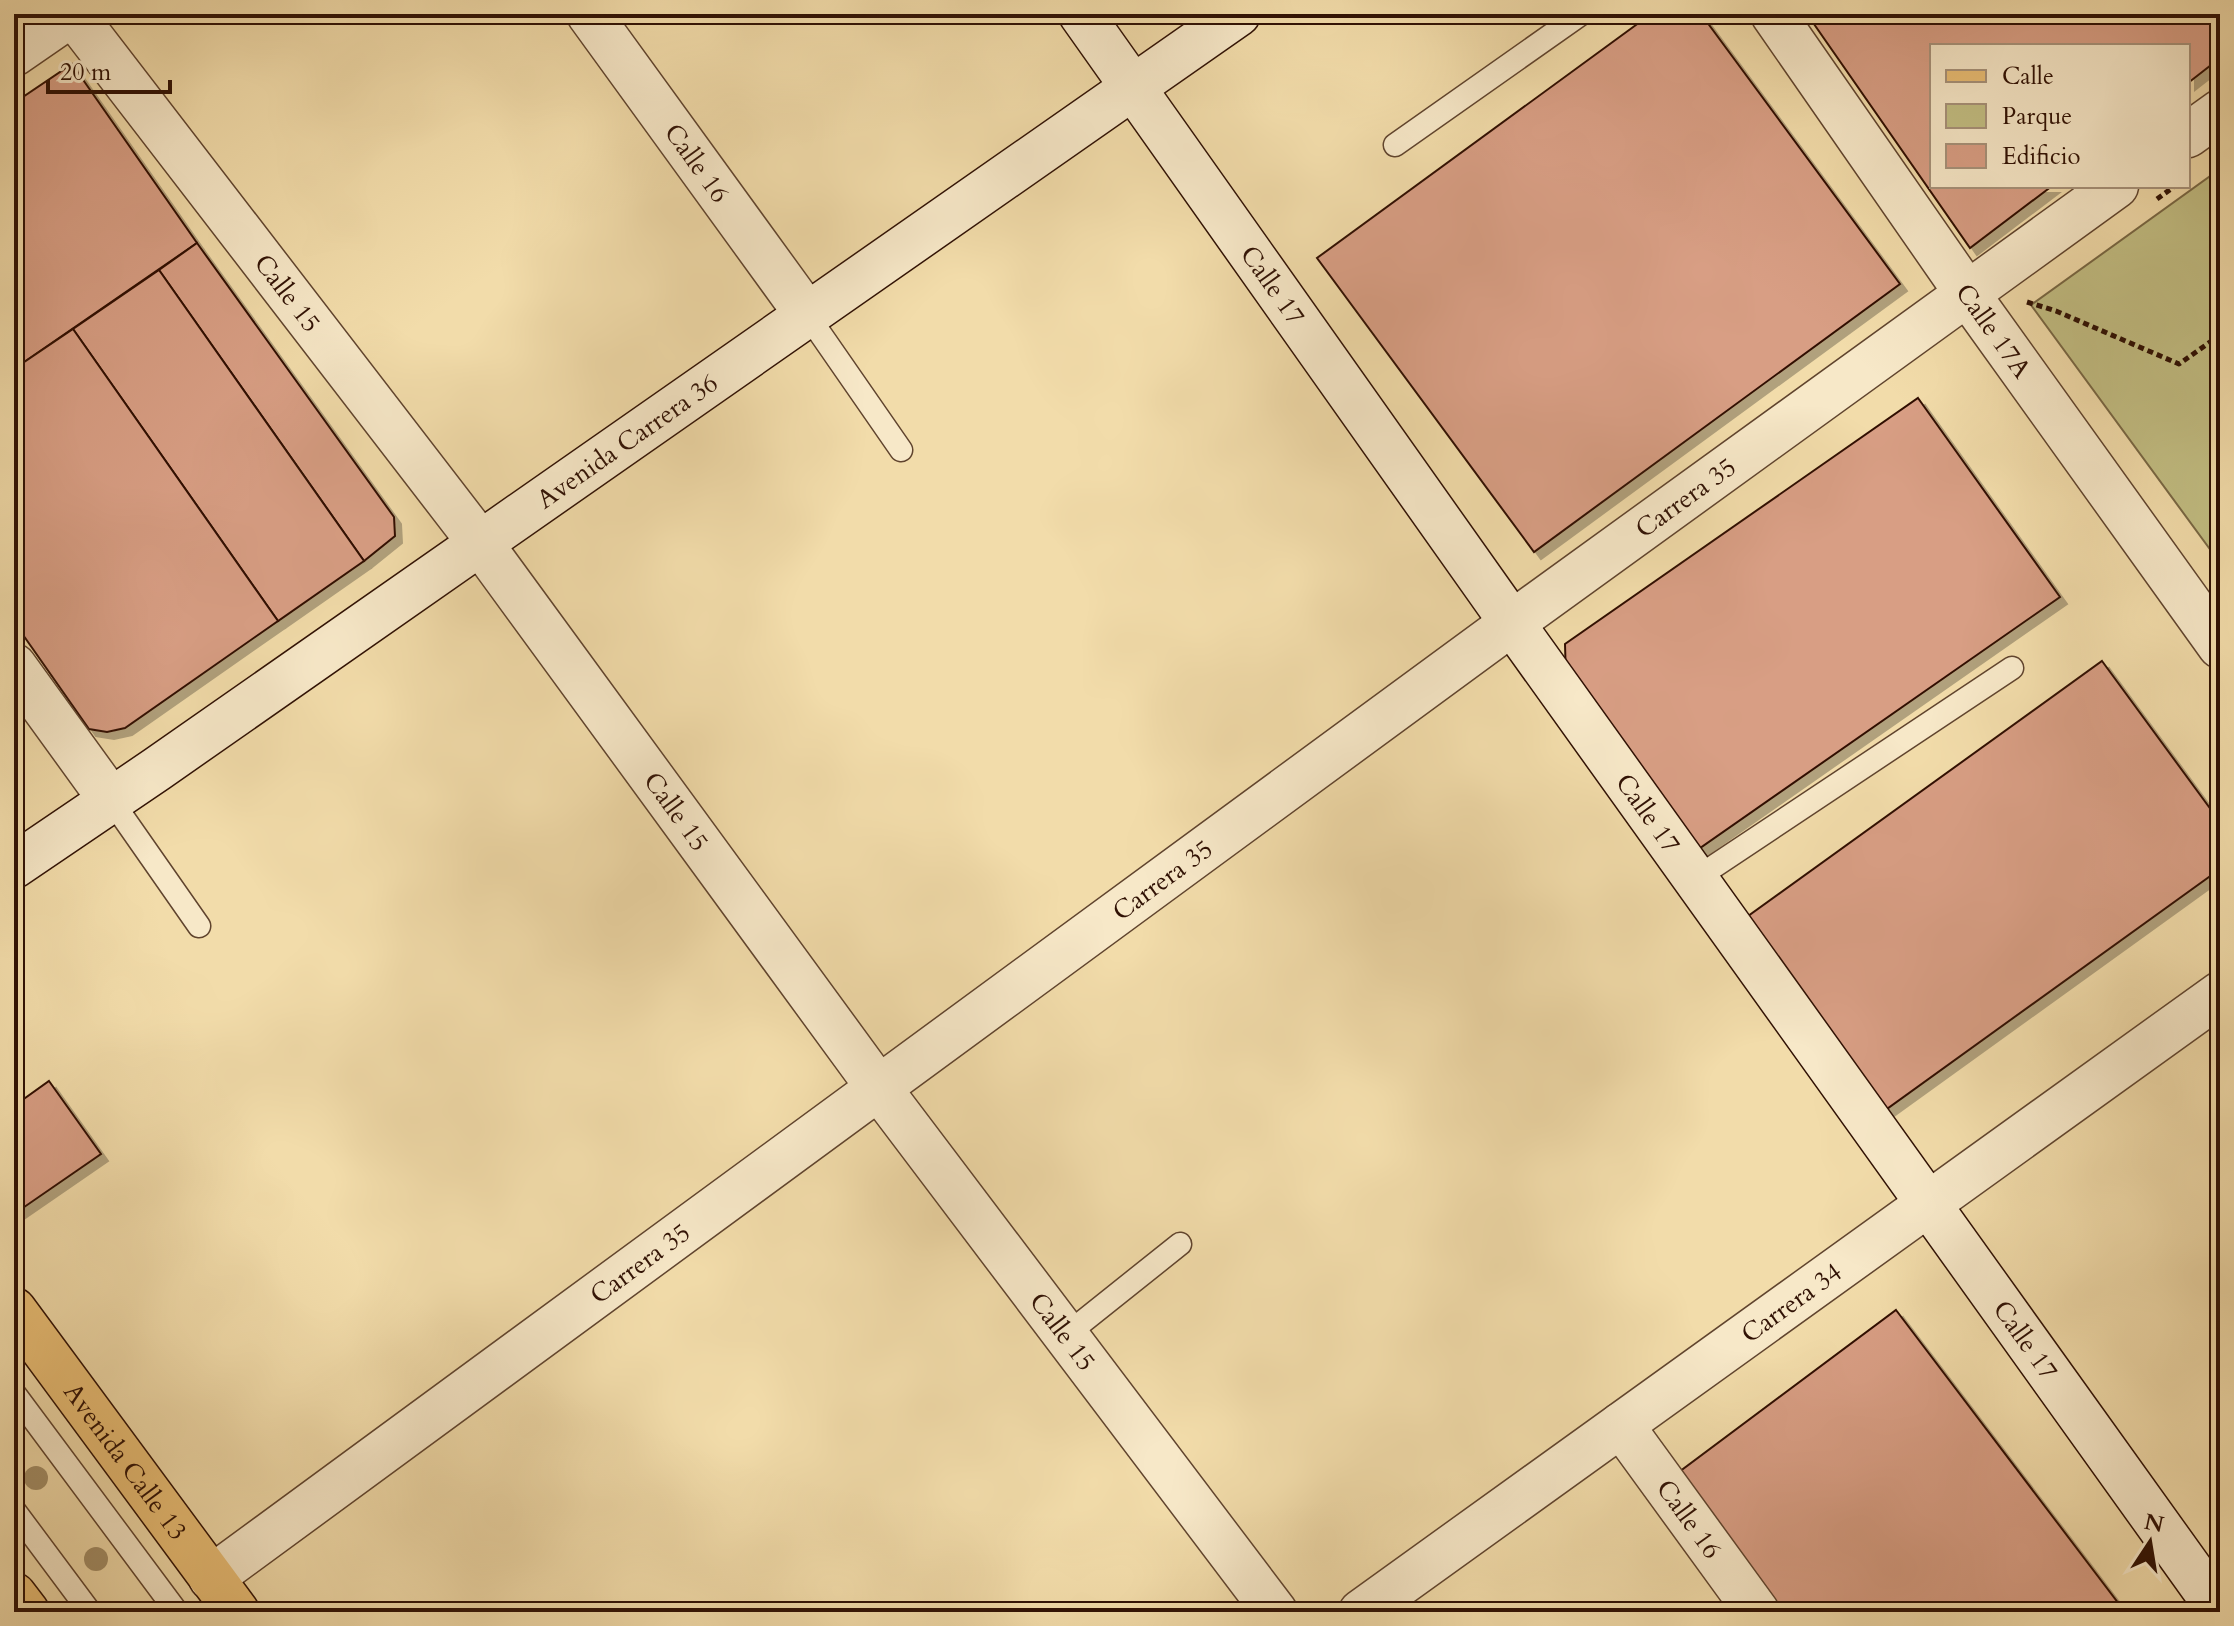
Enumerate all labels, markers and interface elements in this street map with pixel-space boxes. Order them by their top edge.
scale bar [48,44,170,94]
legend [1930,44,2190,188]
text: 20 m [60,56,112,89]
text: Calle [2002,60,2054,93]
text: Parque [2002,100,2072,133]
street label: Calle 16 [656,117,737,210]
text: Edificio [2002,140,2081,173]
street label: Calle 17 [1232,239,1313,332]
street label: Calle 15 [246,247,329,340]
street label: Calle 17A [1948,277,2039,386]
street label: Avenida Carrera 36 [530,366,725,517]
street label: Carrera 35 [1628,450,1743,546]
street label: Calle 15 [635,765,717,858]
street label: Calle 17 [1607,767,1688,860]
street label: Carrera 35 [1105,832,1220,929]
street label: Carrera 35 [583,1215,697,1312]
street label: Carrera 34 [1734,1255,1849,1351]
street label: Calle 15 [1021,1285,1104,1378]
street label: Calle 17 [1985,1293,2066,1387]
street label: Avenida Calle 13 [56,1376,195,1547]
street label: Calle 16 [1648,1472,1729,1566]
north arrow [2110,1502,2190,1582]
text: N [2141,1507,2166,1540]

